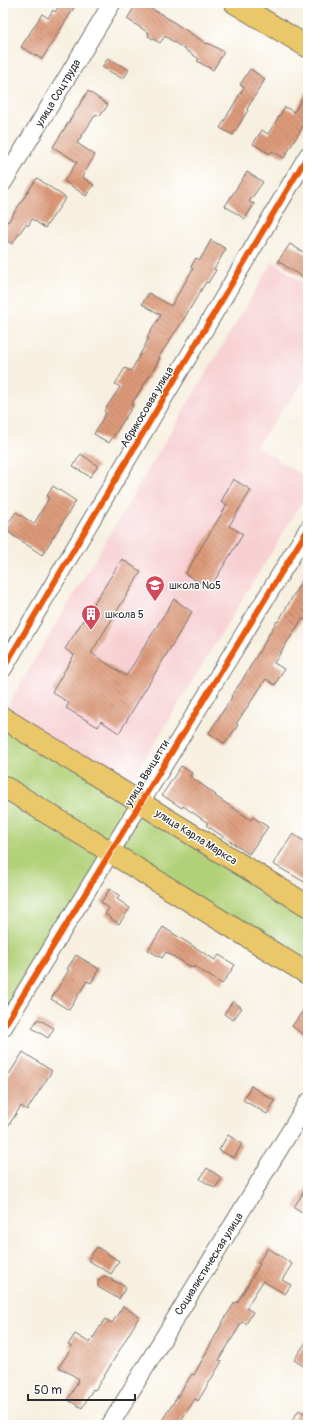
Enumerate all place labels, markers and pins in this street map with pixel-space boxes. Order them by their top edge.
school or university icon: школа №5 [144,574,166,602]
place label: школа №5 [169,579,221,592]
building icon: школа 5 [80,603,102,631]
place label: школа 5 [105,608,144,621]

